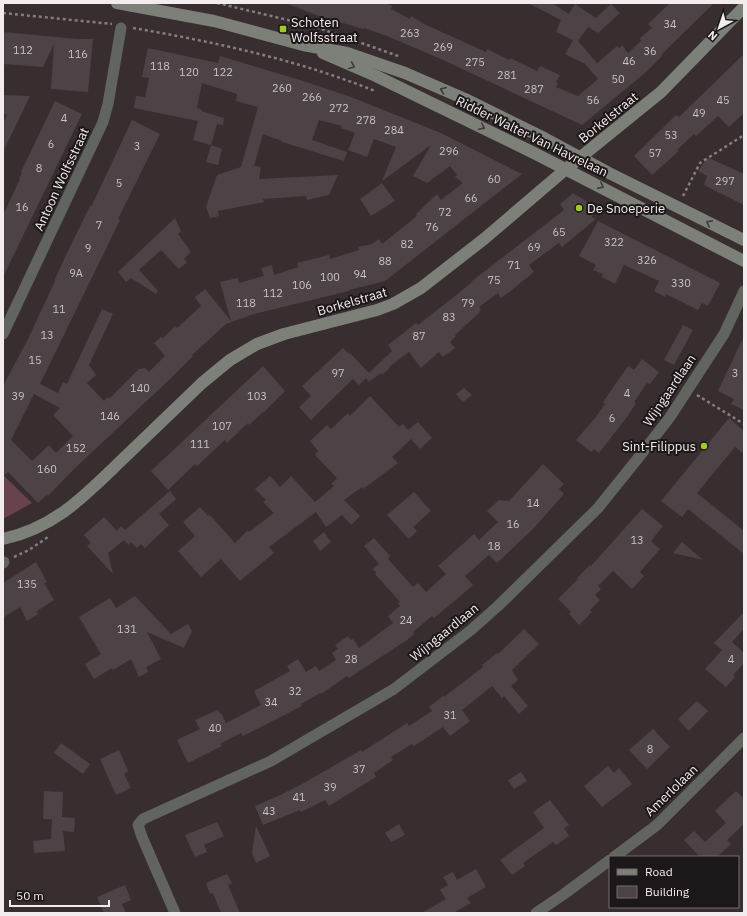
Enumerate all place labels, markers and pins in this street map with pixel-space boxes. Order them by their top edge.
place label: Schoten Wolfsstraat [291,14,358,46]
marker: Schoten Wolfsstraat [278,24,288,34]
place label: De Snoeperie [587,200,665,217]
marker: De Snoeperie [574,203,584,213]
place label: Sint-Filippus [622,438,696,455]
marker: Sint-Filippus [699,441,709,451]

